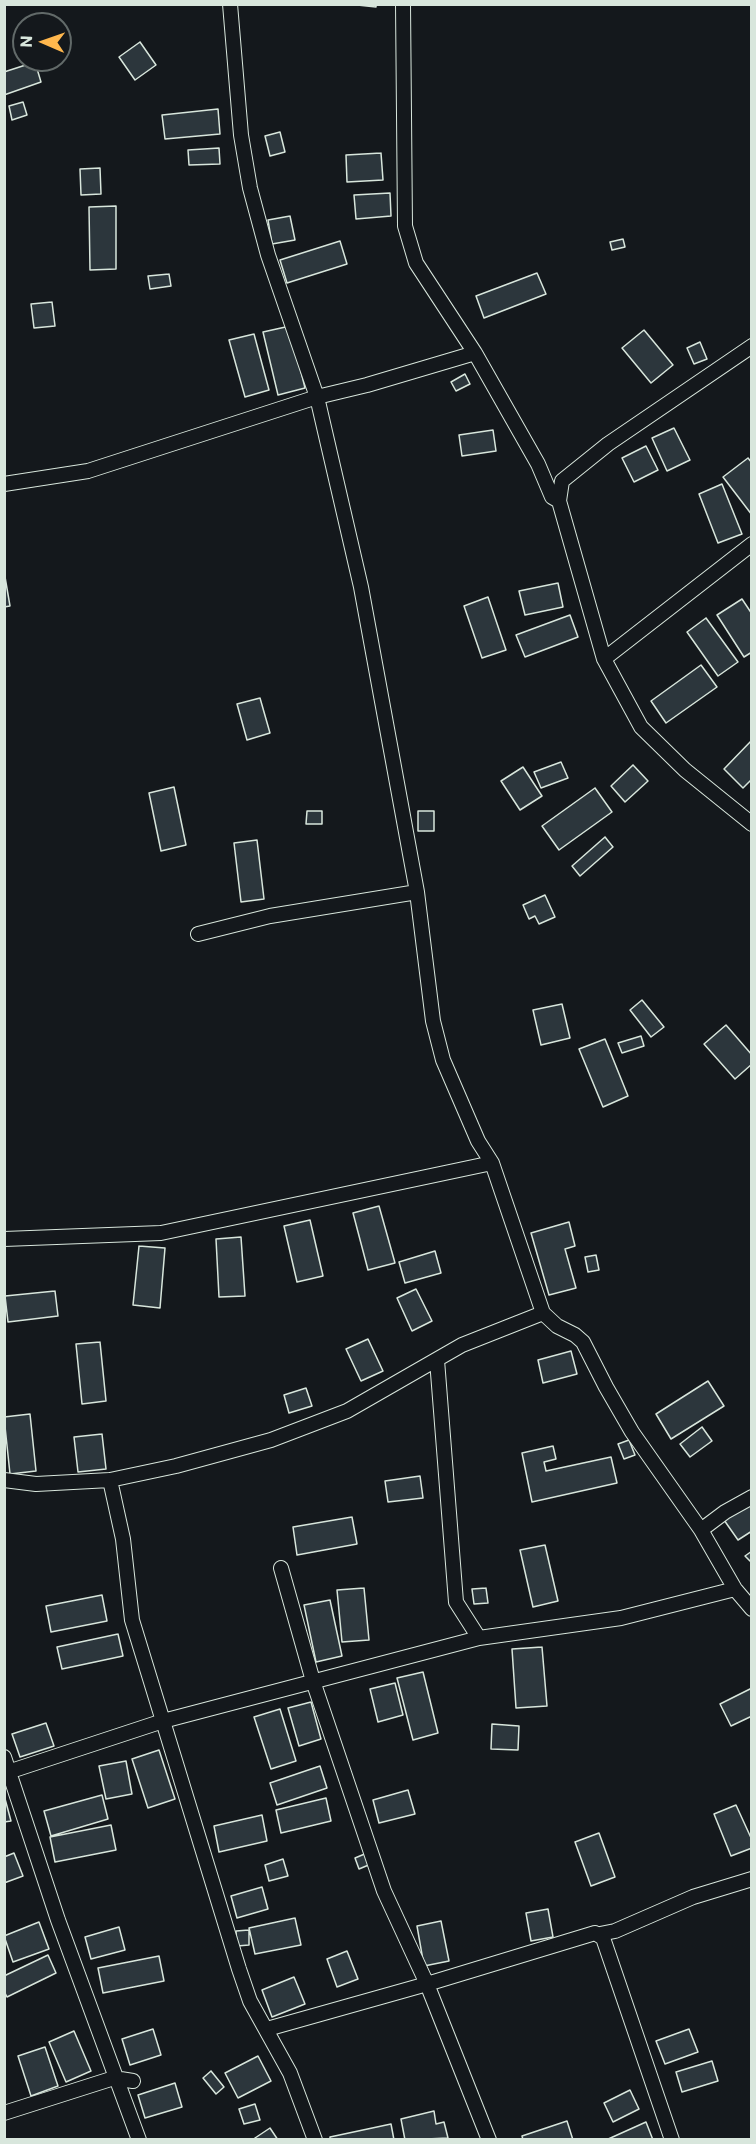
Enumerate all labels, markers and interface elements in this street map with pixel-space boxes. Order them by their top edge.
north arrow [12,12,72,72]
text: N [16,35,35,48]

